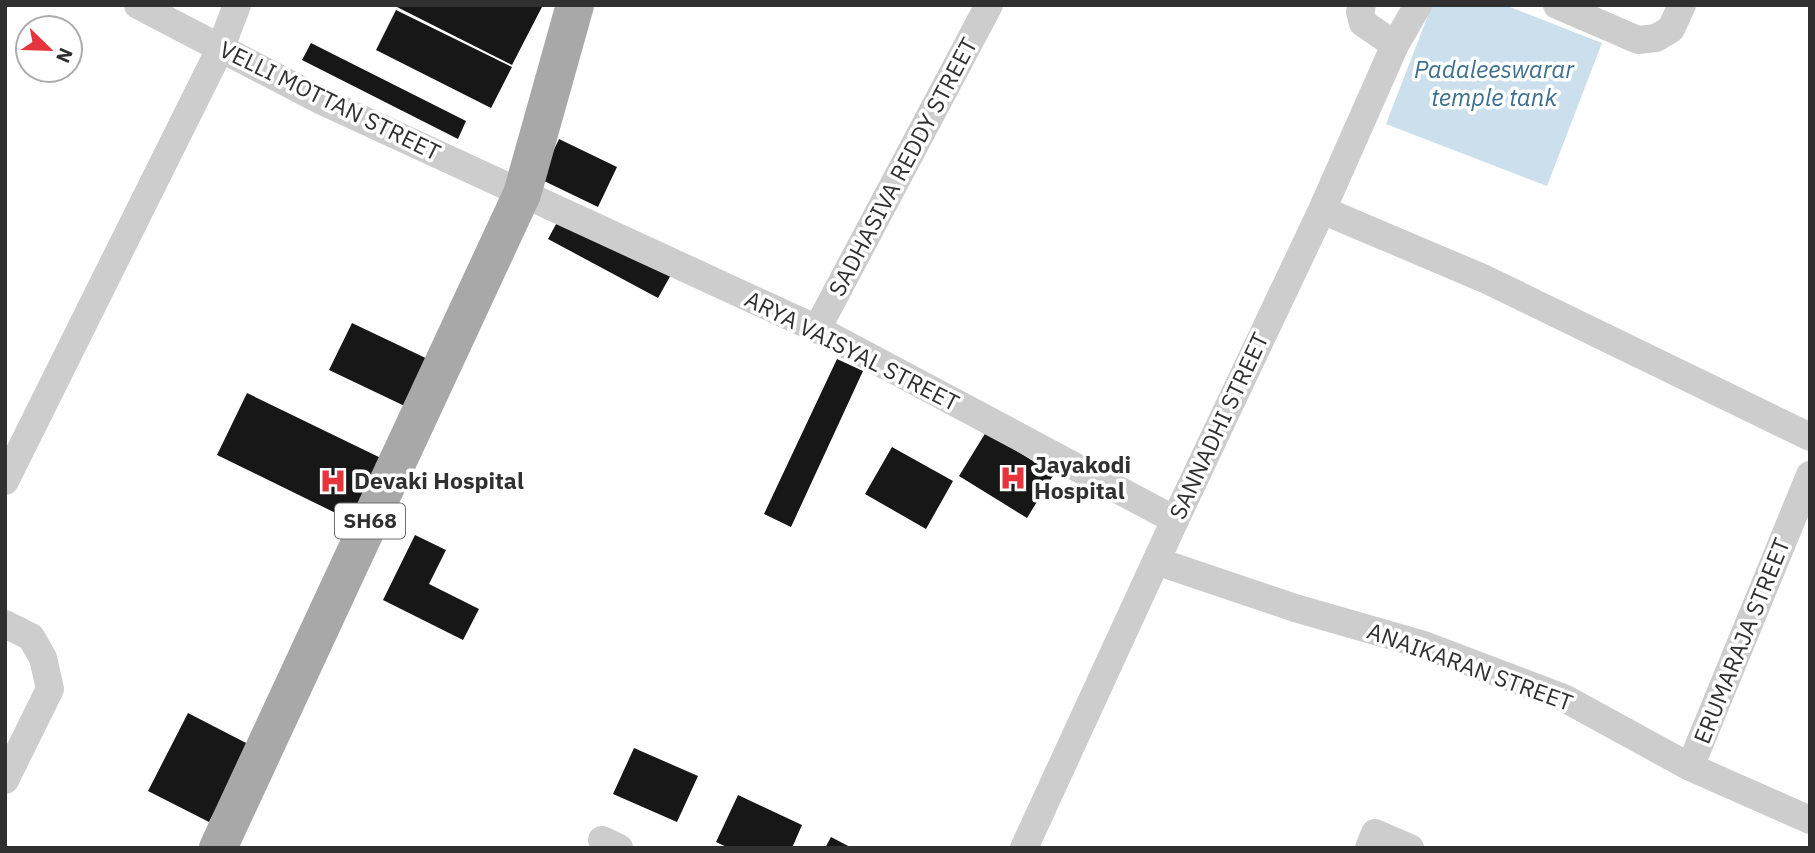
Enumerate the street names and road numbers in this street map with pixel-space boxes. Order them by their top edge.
street label: SADHASIVA REDDY STREET [821,32,983,301]
street label: VELLI MOTTAN STREET [215,34,446,167]
street label: ARYA VAISYAL STREET [740,283,965,417]
street label: SANNADHI STREET [1162,327,1275,524]
road number: SH68 [335,504,405,538]
street label: ERUMARAJA STREET [1686,533,1796,748]
street label: ANAIKARAN STREET [1364,615,1577,717]

